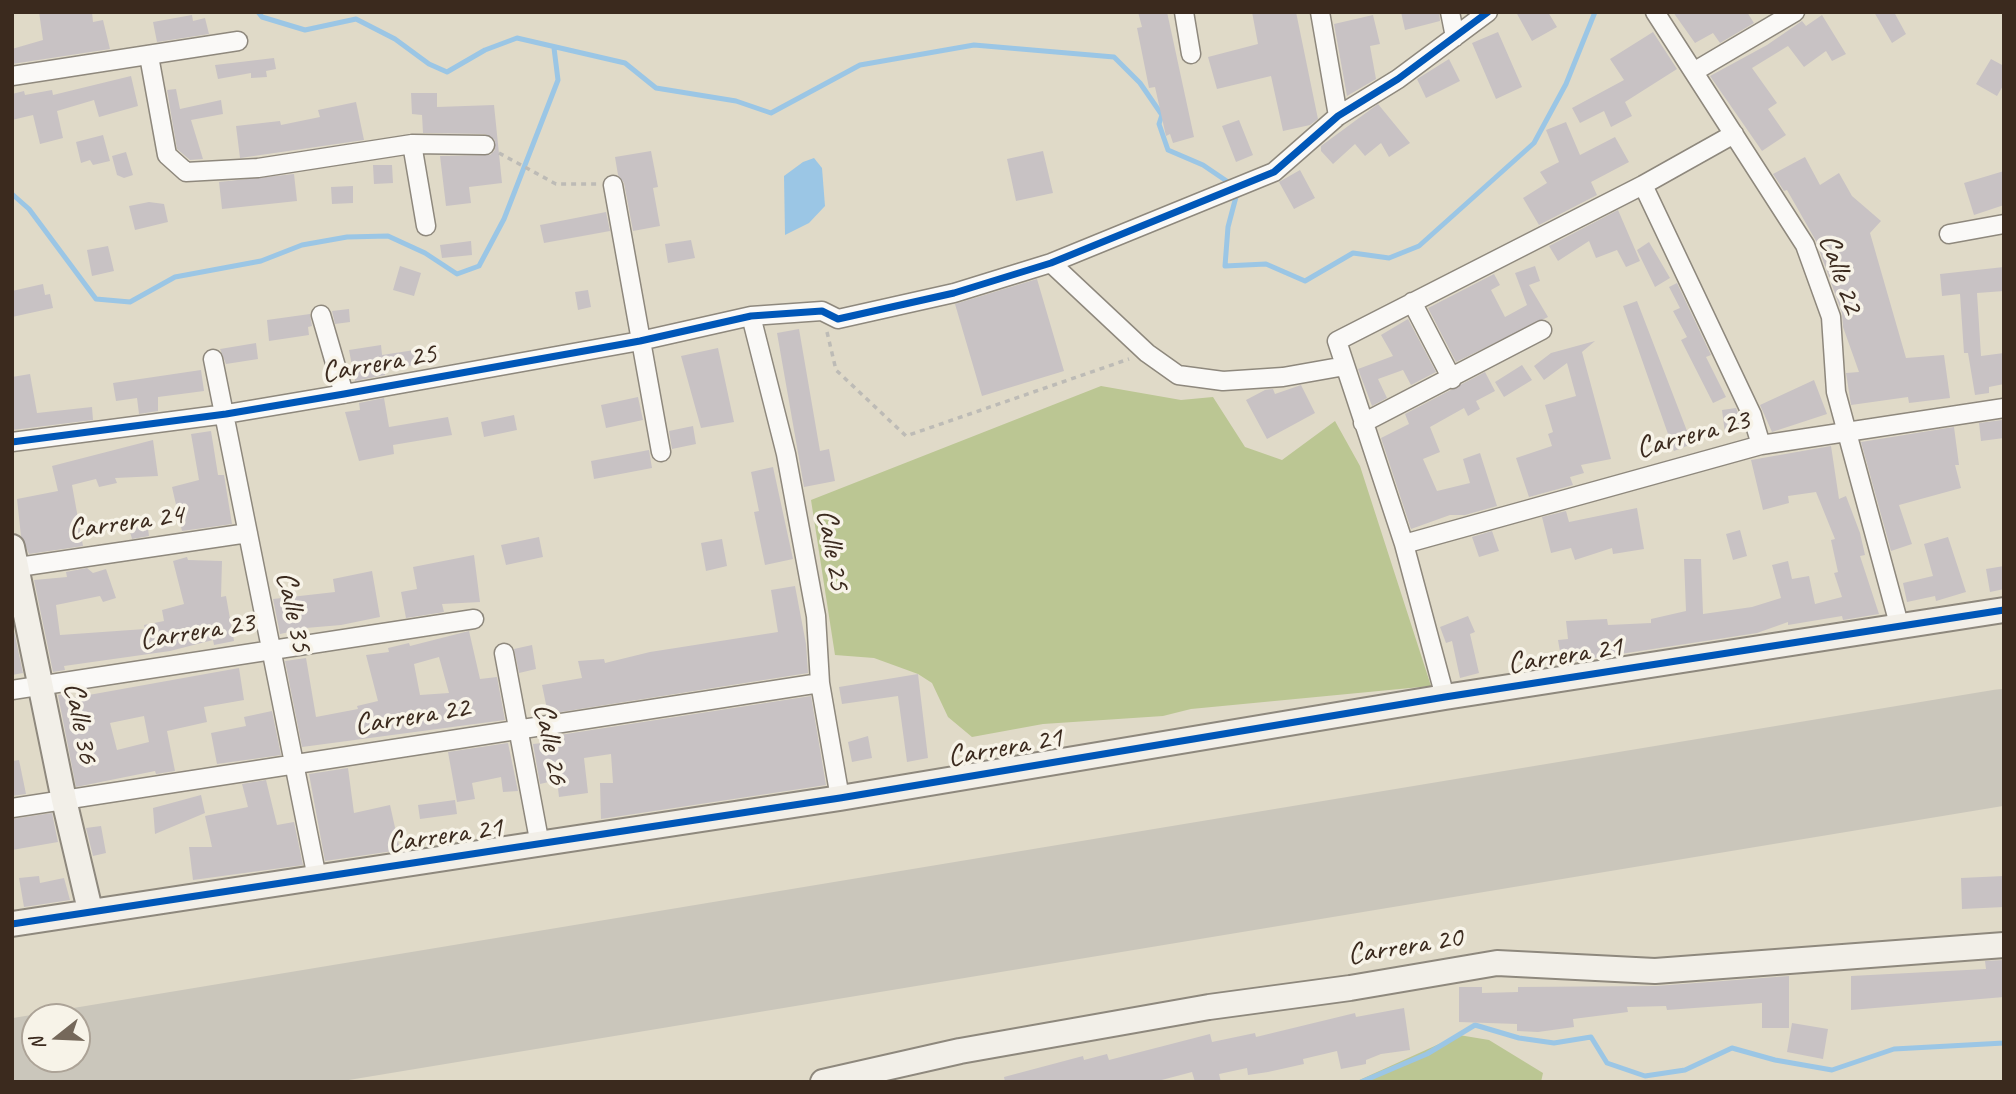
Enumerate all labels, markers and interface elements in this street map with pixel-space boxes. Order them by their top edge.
street label: Calle 22 [1810,230,1870,318]
street label: Carrera 25 [319,336,439,392]
street label: Carrera 23 [1632,403,1754,467]
street label: Carrera 24 [66,497,186,549]
street label: Calle 25 [807,507,857,593]
street label: Calle 35 [267,568,319,656]
street label: Carrera 23 [137,605,257,659]
street label: Carrera 21 [1505,629,1625,683]
street label: Calle 36 [55,680,105,766]
street label: Carrera 22 [352,690,472,744]
street label: Calle 26 [525,701,575,787]
street label: Carrera 21 [945,720,1065,776]
street label: Carrera 21 [385,810,505,862]
street label: Carrera 20 [1345,920,1465,974]
north arrow [21,1003,91,1073]
text: N [25,1035,51,1053]

